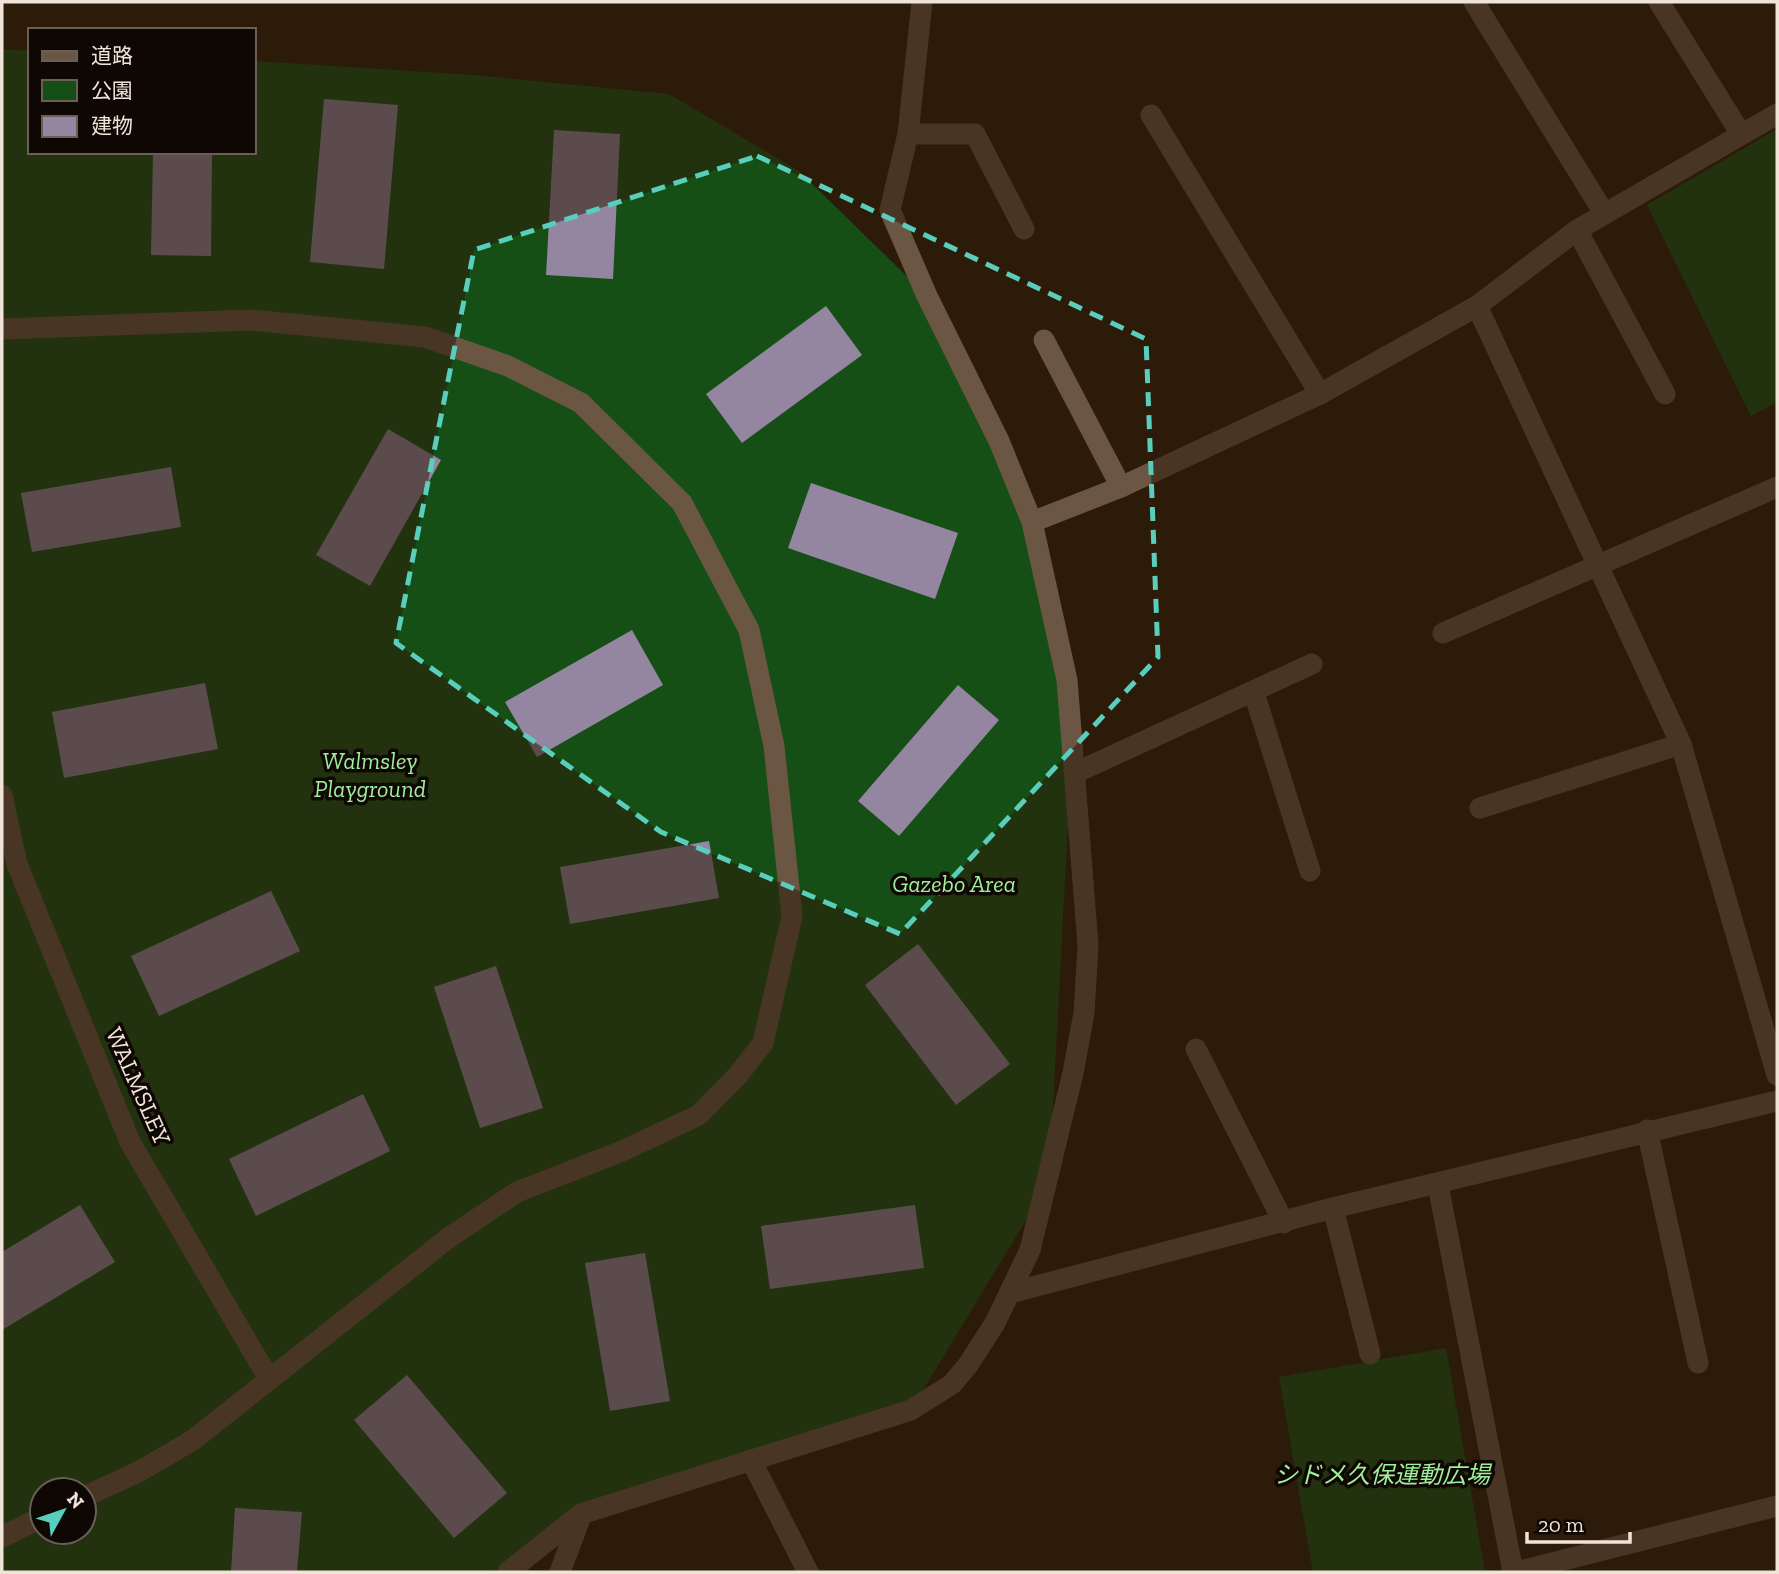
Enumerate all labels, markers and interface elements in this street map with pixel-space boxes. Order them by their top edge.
legend [28,28,256,154]
text: 道路 [91,43,133,68]
text: 公園 [91,78,133,103]
text: 建物 [91,113,133,138]
park label: Walmsley Playground [314,746,426,803]
park label: Gazebo Area [892,869,1016,898]
street label: WALMSLEY [100,1023,177,1149]
park label: シドメ久保運動広場 [1274,1460,1493,1489]
north arrow [28,1476,98,1546]
text: N [62,1487,89,1513]
scale bar [1527,1500,1630,1544]
text: 20 m [1538,1512,1584,1537]

